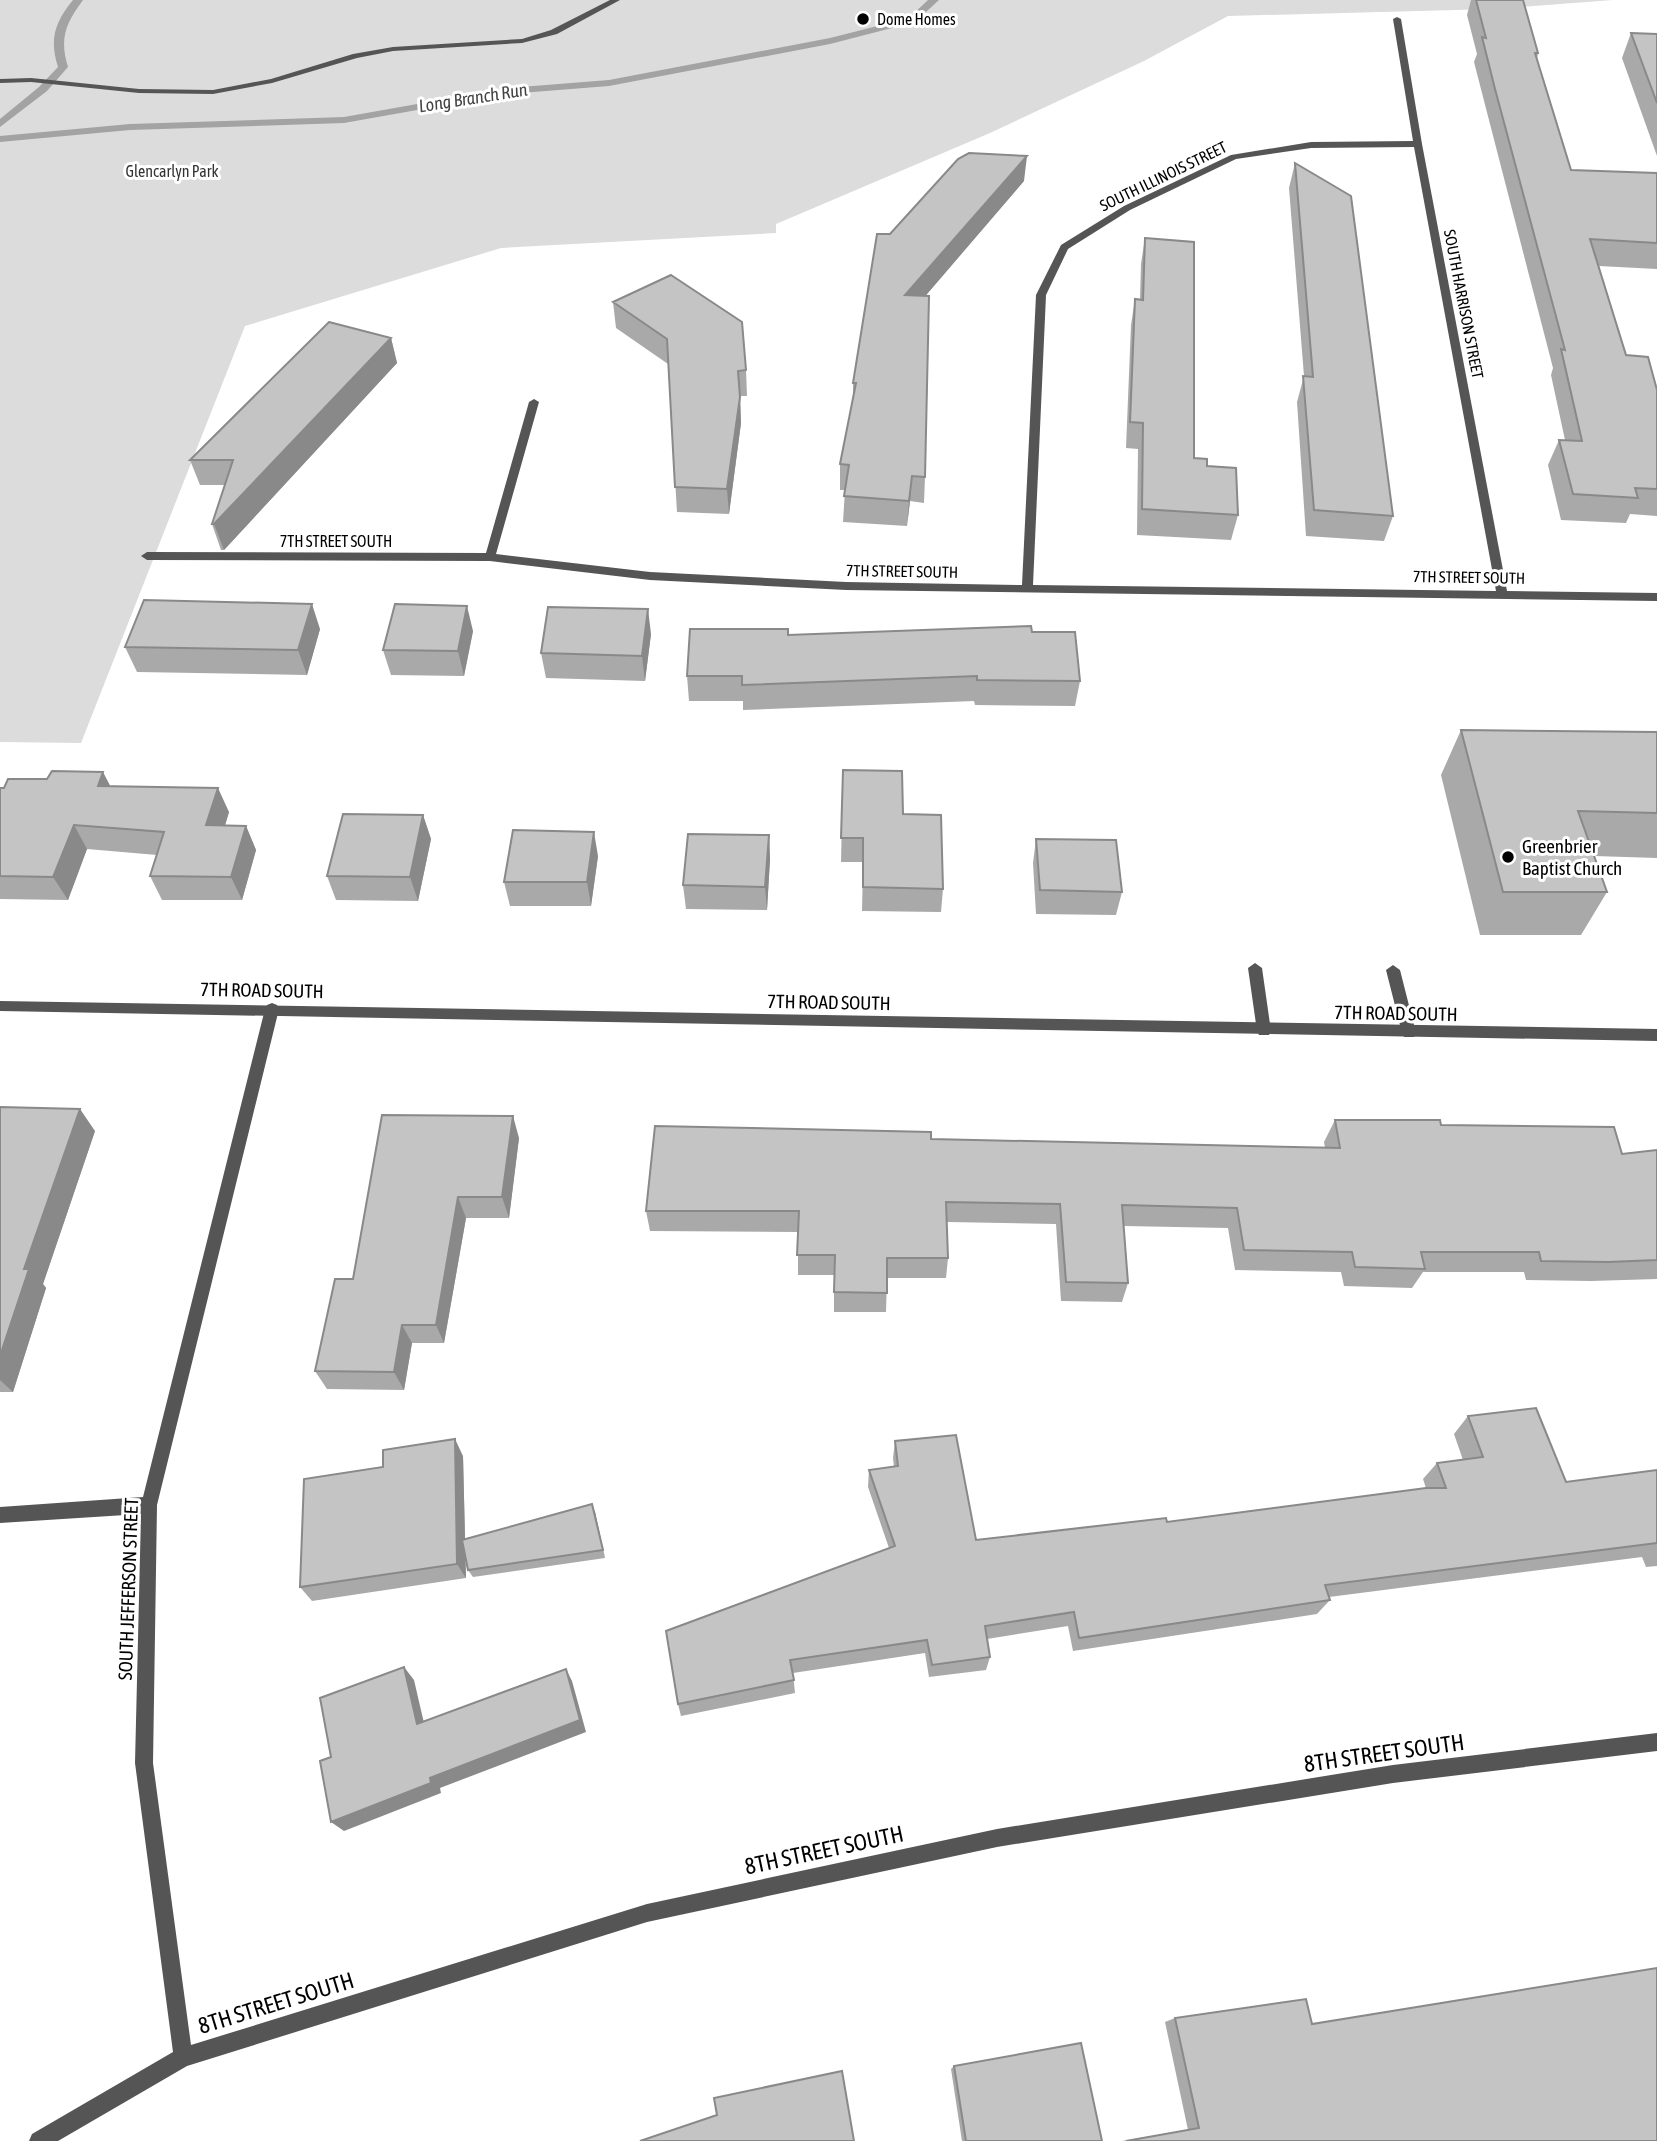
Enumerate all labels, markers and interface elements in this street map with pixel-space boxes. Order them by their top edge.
place label: Dome Homes [877,10,956,28]
marker: Dome Homes [855,11,871,27]
water label: Long Branch Run [417,79,529,116]
street label: SOUTH ILLINOIS STREET [1097,137,1229,215]
park label: Glencarlyn Park [125,162,219,181]
street label: SOUTH HARRISON STREET [1441,228,1487,380]
street label: 7TH STREET SOUTH [280,532,392,550]
street label: 7TH STREET SOUTH [846,561,958,581]
street label: 7TH STREET SOUTH [1413,567,1525,587]
place label: Greenbrier Baptist Church [1522,835,1622,879]
marker: Greenbrier Baptist Church [1500,849,1516,865]
street label: 7TH ROAD SOUTH [200,978,324,1002]
street label: 7TH ROAD SOUTH [767,990,891,1014]
street label: 7TH ROAD SOUTH [1334,1001,1458,1025]
street label: SOUTH JEFFERSON STREET [114,1497,142,1681]
street label: 8TH STREET SOUTH [1302,1729,1466,1777]
street label: 8TH STREET SOUTH [742,1820,906,1880]
street label: 8TH STREET SOUTH [195,1967,357,2039]

